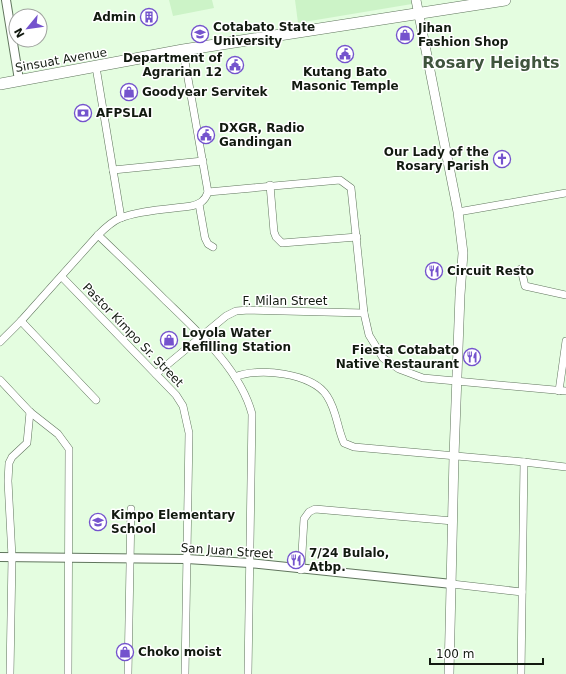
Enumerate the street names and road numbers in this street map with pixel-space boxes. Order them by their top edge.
street label: Sinsuat Avenue [14,45,108,75]
street label: Pastor Kimpo Sr. Street [80,280,186,390]
street label: F. Milan Street [243,294,328,308]
street label: San Juan Street [180,541,274,561]

